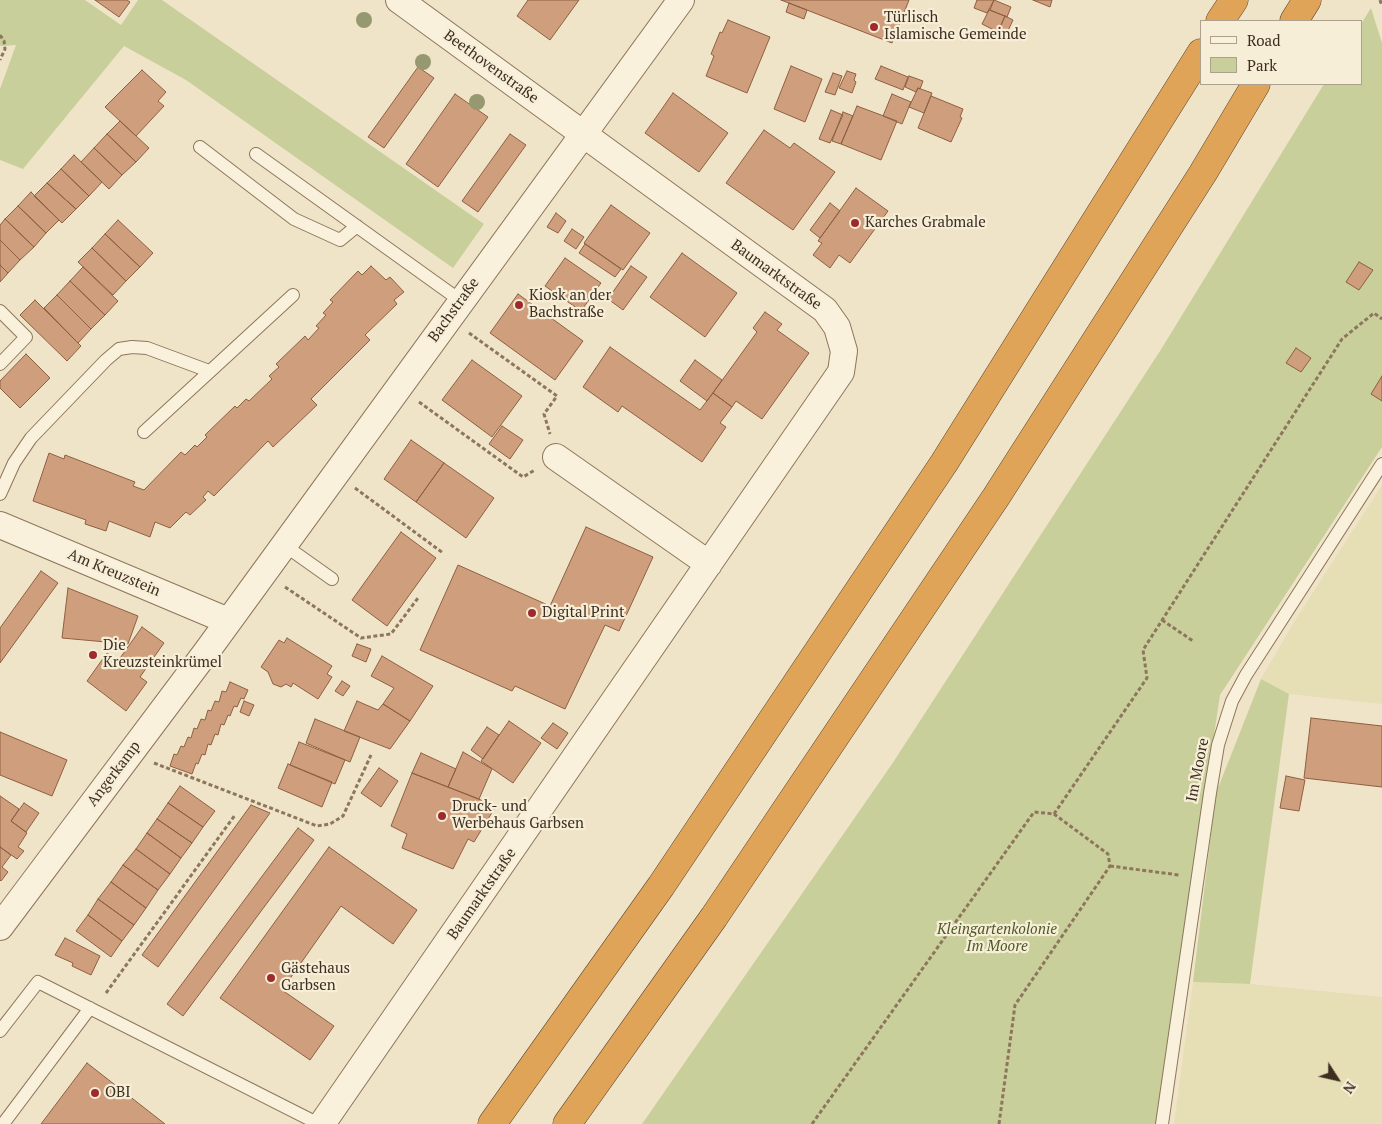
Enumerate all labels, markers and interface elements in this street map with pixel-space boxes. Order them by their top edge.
place label: Türlisch Islamische Gemeinde [884,9,1026,44]
legend [1200,20,1362,85]
marker: Türlisch Islamische Gemeinde [868,21,880,33]
street label: Beethovenstraße [440,27,542,107]
text: Road [1247,30,1280,50]
text: Park [1247,55,1277,75]
place label: Karches Grabmale [865,214,986,232]
marker: Karches Grabmale [849,217,861,229]
street label: Baumarktstraße [727,236,825,314]
street label: Bachstraße [425,274,483,346]
place label: Kiosk an der Bachstraße [529,287,611,322]
marker: Kiosk an der Bachstraße [513,299,525,311]
street label: Am Kreuzstein [65,545,163,601]
place label: Digital Print [542,604,625,622]
marker: Digital Print [526,607,538,619]
place label: Die Kreuzsteinkrümel [103,637,222,672]
marker: Die Kreuzsteinkrümel [87,649,99,661]
street label: Im Moore [1183,736,1213,804]
street label: Angerkamp [84,738,144,810]
place label: Druck- und Werbehaus Garbsen [452,798,584,833]
marker: Druck- und Werbehaus Garbsen [436,810,448,822]
street label: Baumarktstraße [444,845,520,943]
park label: Kleingartenkolonie Im Moore [937,921,1057,956]
place label: Gästehaus Garbsen [281,960,350,995]
marker: Gästehaus Garbsen [265,972,277,984]
north arrow [1312,1054,1362,1104]
text: N [1339,1078,1361,1098]
place label: OBI [105,1084,131,1102]
marker: OBI [89,1087,101,1099]

